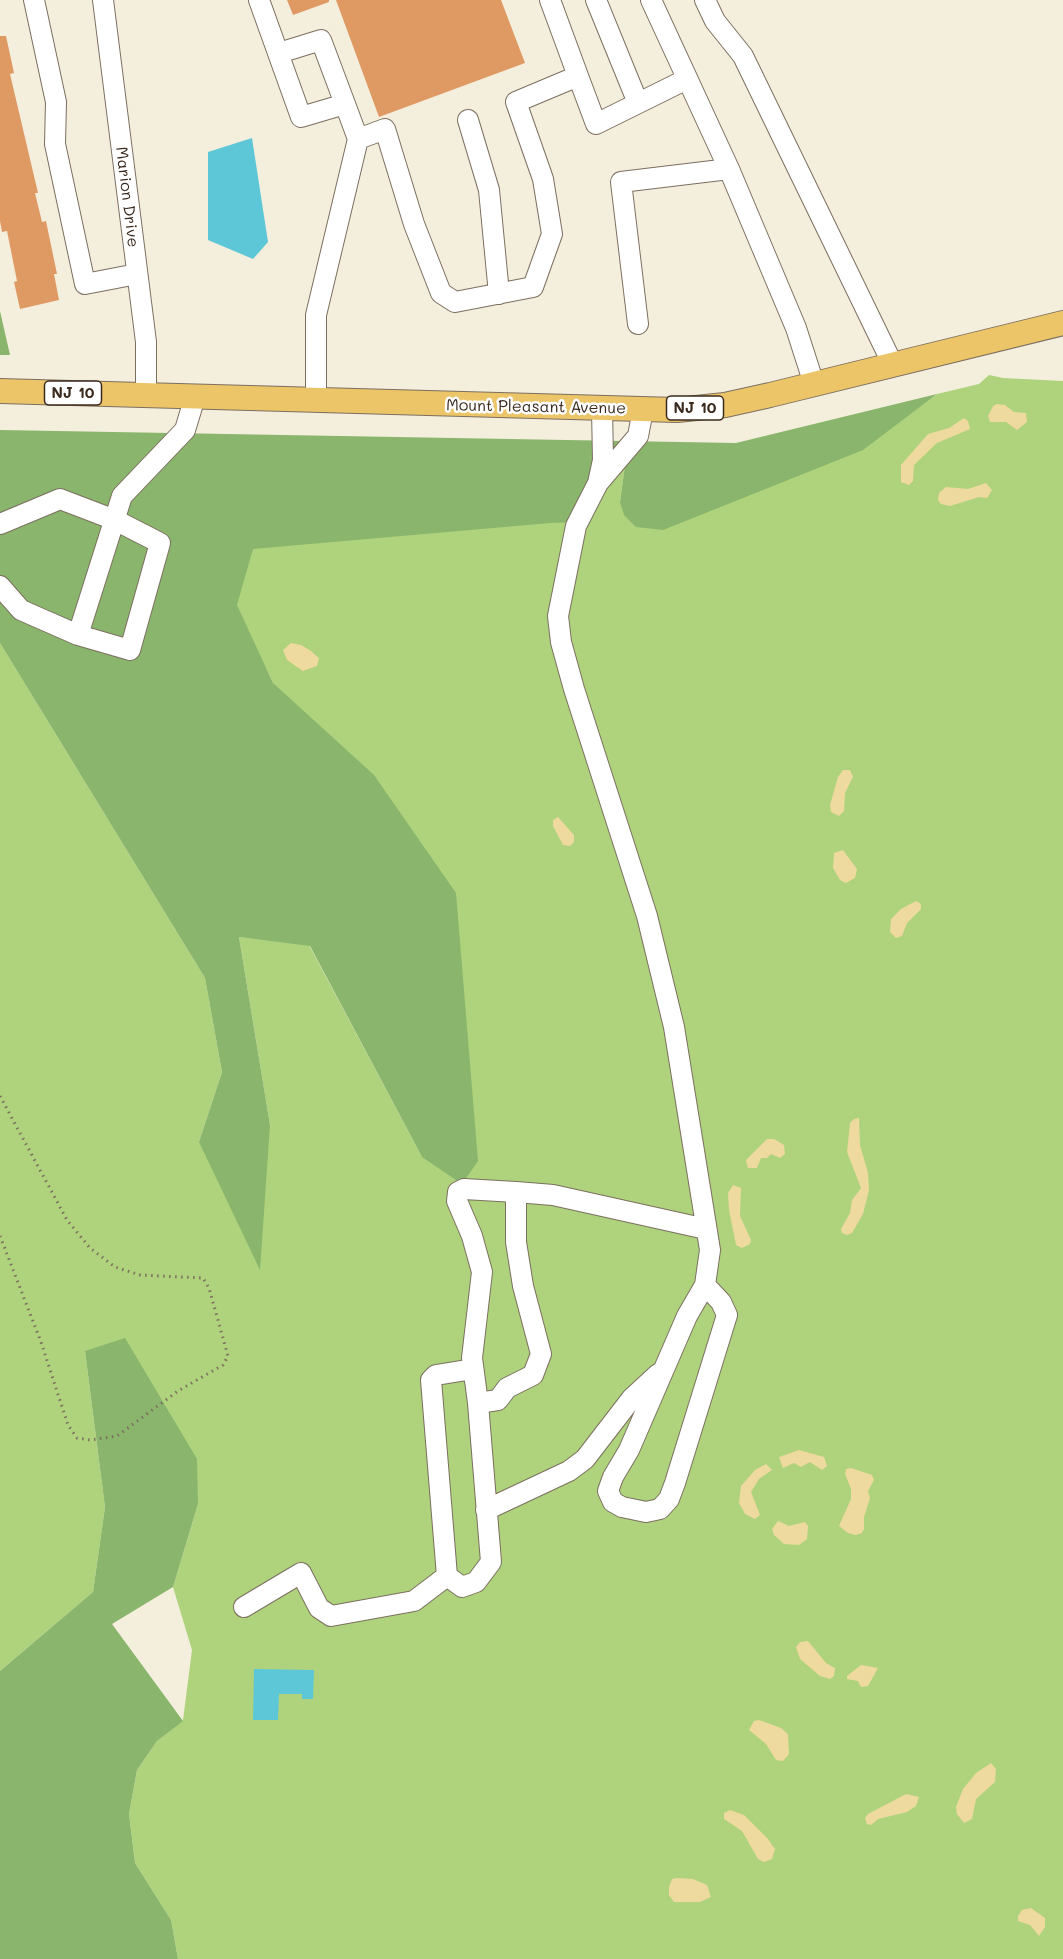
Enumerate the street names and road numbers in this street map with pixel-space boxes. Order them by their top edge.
street label: Marion Drive [111,146,143,248]
road number: NJ 10 [44,381,101,405]
street label: Mount Pleasant Avenue [446,396,626,418]
road number: NJ 10 [666,396,724,420]

